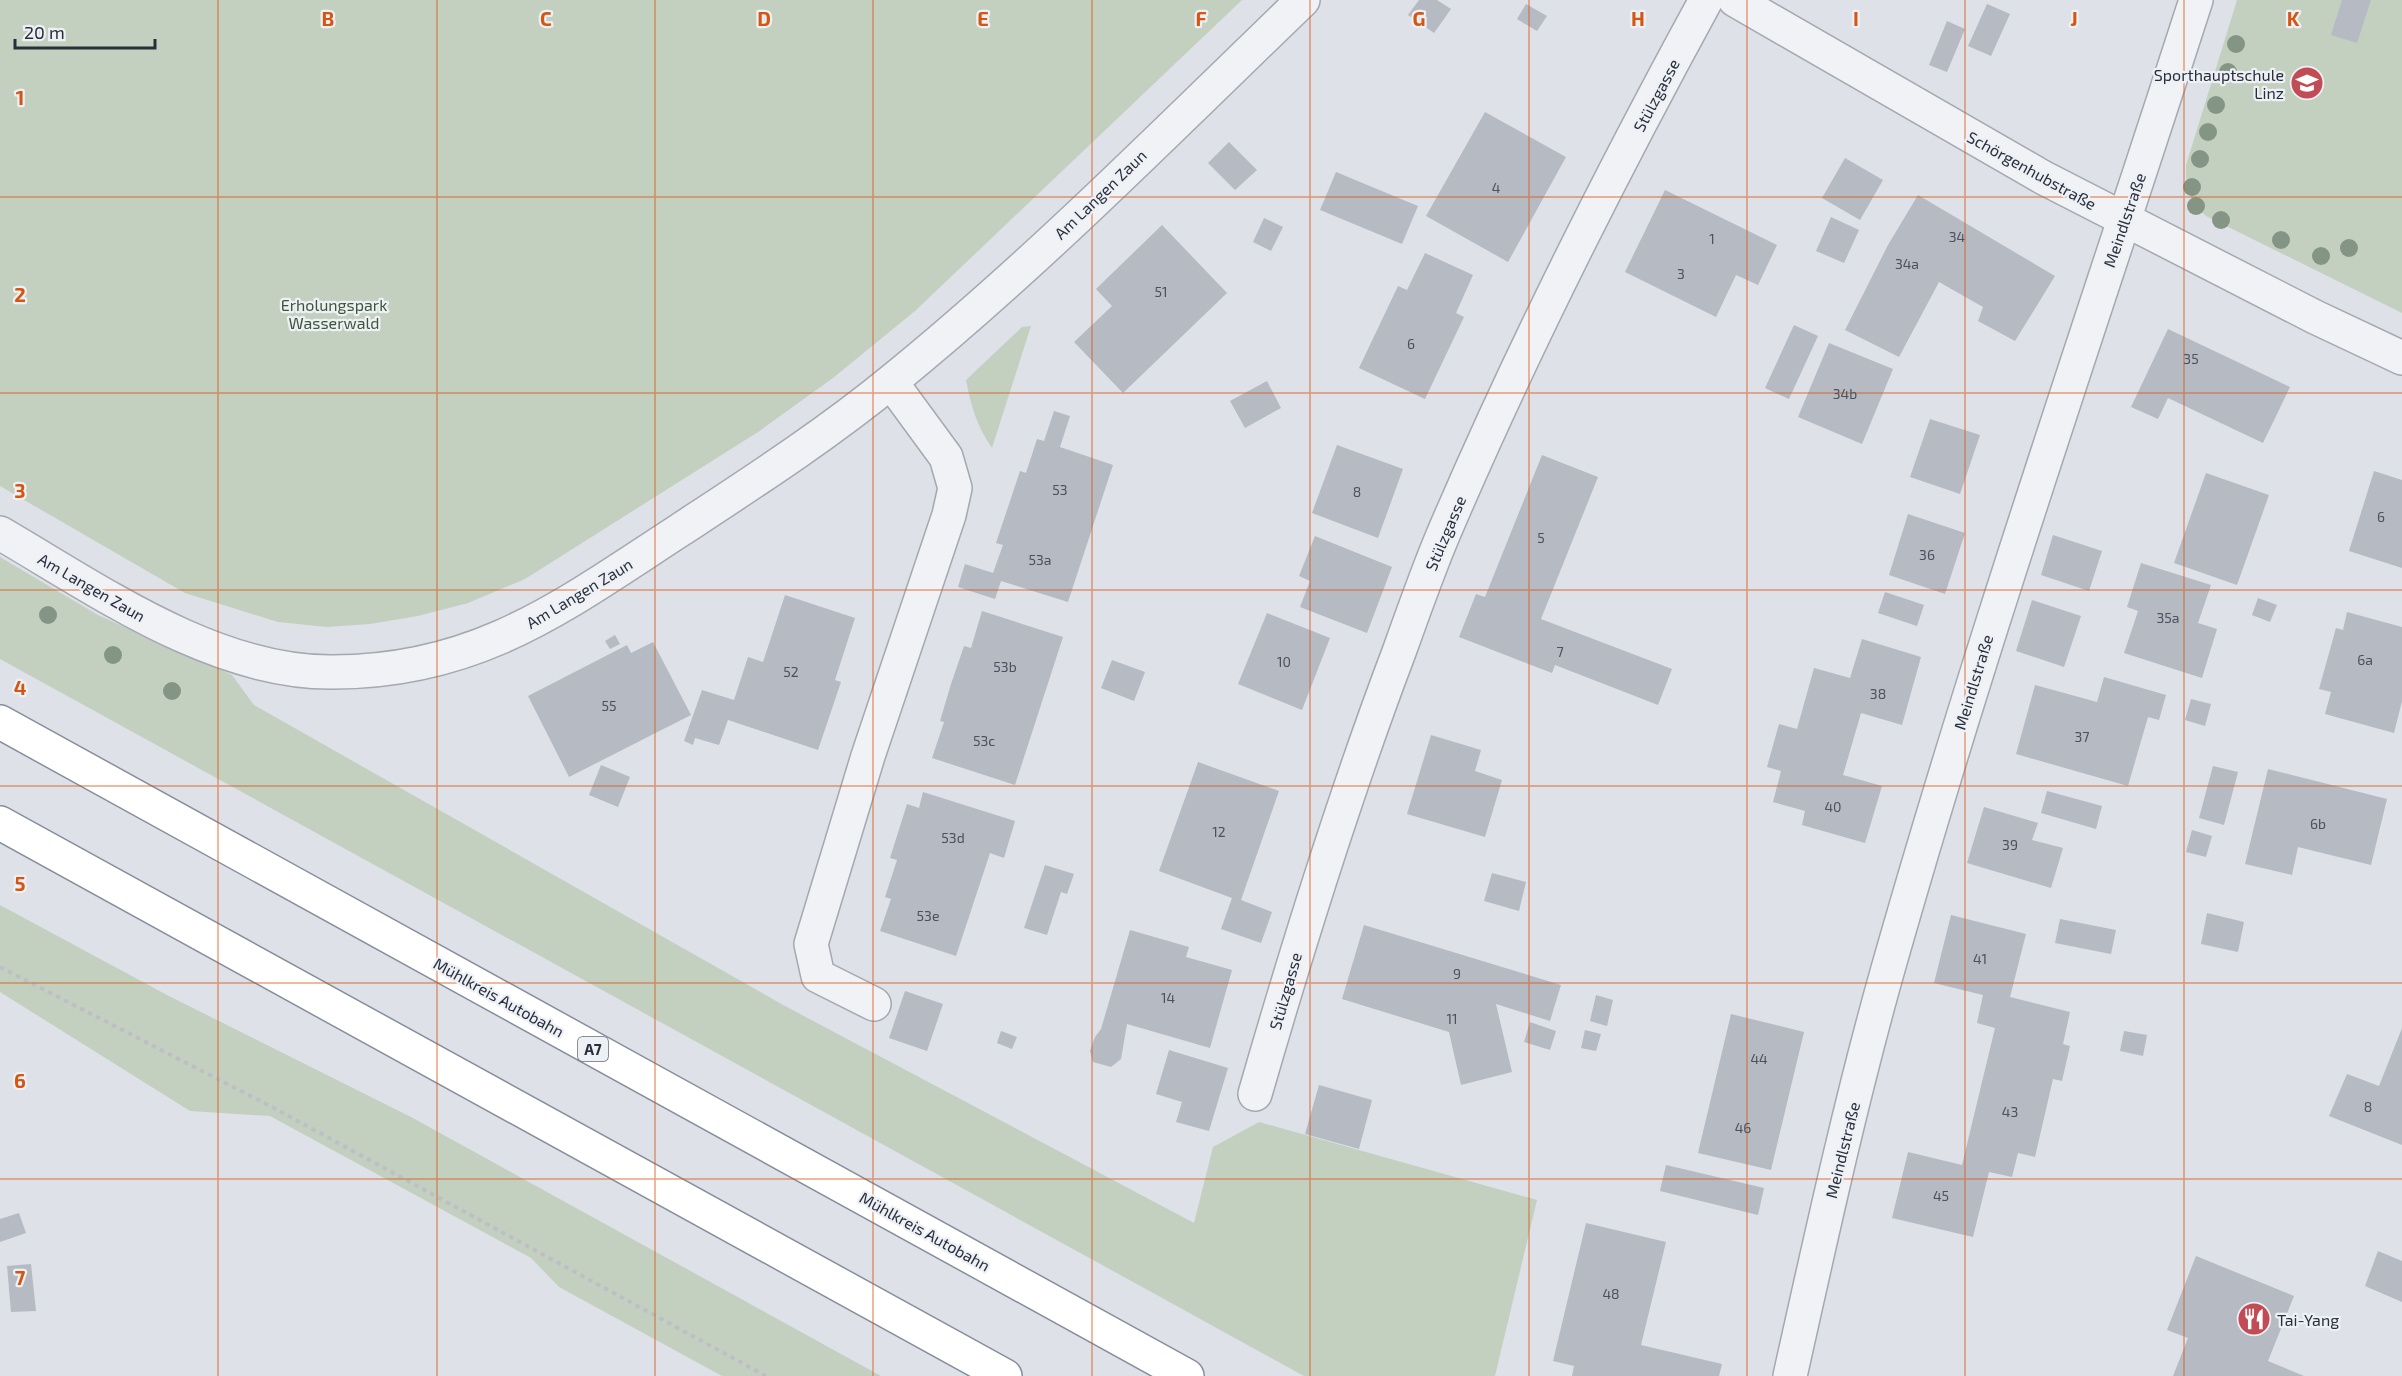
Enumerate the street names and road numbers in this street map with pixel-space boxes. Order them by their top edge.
street label: Stülzgasse [1629,55,1683,135]
street label: Schörgenhubstraße [1964,127,2100,213]
street label: Am Langen Zaun [1050,145,1150,243]
street label: Meindlstraße [2099,170,2149,270]
street label: Stülzgasse [1421,493,1469,573]
street label: Am Langen Zaun [35,549,149,625]
street label: Am Langen Zaun [522,554,636,632]
street label: Meindlstraße [1949,632,1997,732]
street label: Stülzgasse [1265,950,1305,1032]
street label: Mühlkreis Autobahn [430,953,568,1041]
road number: A7 [578,1037,608,1061]
street label: Meindlstraße [1821,1100,1863,1200]
street label: Mühlkreis Autobahn [856,1187,994,1275]

